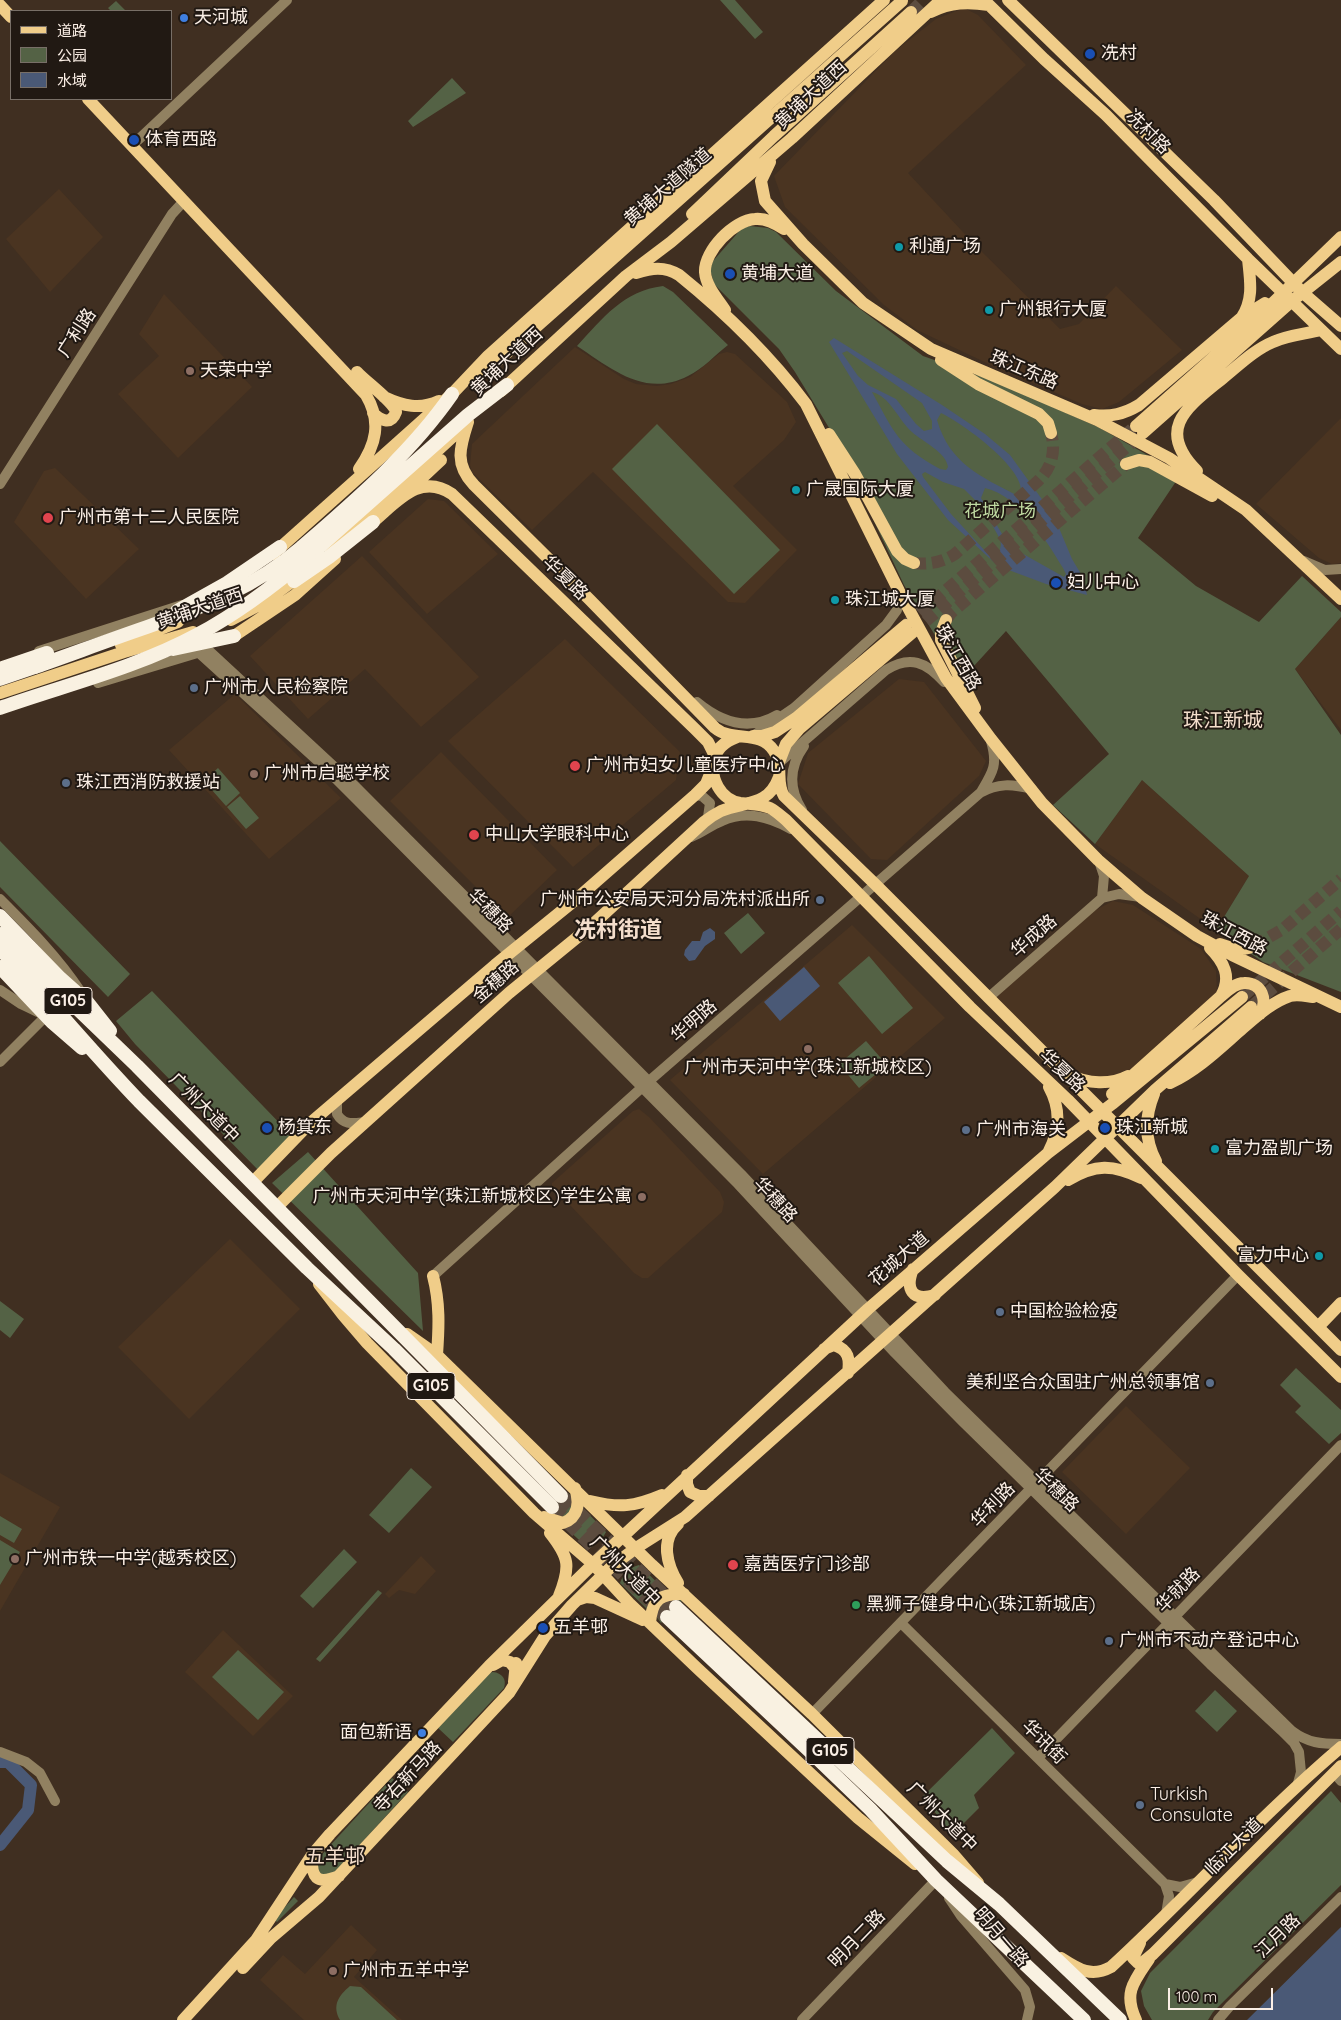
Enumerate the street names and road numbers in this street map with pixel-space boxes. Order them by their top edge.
street label: 黄埔大道西 [771,56,851,134]
street label: 冼村路 [1121,105,1175,159]
street label: 黄埔大道隧道 [620,143,716,231]
street label: 广利路 [53,304,101,362]
street label: 黄埔大道西 [467,323,547,401]
street label: 珠江东路 [987,346,1061,394]
street label: 华夏路 [538,551,592,605]
street label: 黄埔大道西 [154,584,246,634]
street label: 珠江西路 [931,621,985,695]
street label: 华穗路 [463,884,517,938]
street label: 珠江西路 [1197,908,1271,960]
street label: 华成路 [1007,910,1061,962]
street label: 金穗路 [469,956,523,1008]
road number: G105 [44,988,92,1014]
street label: 华明路 [667,995,721,1047]
street label: 华夏路 [1035,1045,1089,1097]
street label: 广州大道中 [165,1069,243,1147]
street label: 华穗路 [749,1173,801,1227]
street label: 花城大道 [865,1227,933,1291]
road number: G105 [407,1372,455,1400]
street label: 华穗路 [1029,1463,1083,1517]
street label: 华利路 [966,1478,1020,1532]
street label: 广州大道中 [586,1532,664,1610]
street label: 华就路 [1151,1563,1205,1617]
street label: 华讯街 [1017,1715,1071,1769]
street label: 寺右新马路 [369,1737,447,1817]
road number: G105 [806,1738,854,1764]
street label: 广州大道中 [903,1778,981,1856]
street label: 临江大道 [1201,1814,1267,1880]
street label: 明月一路 [969,1903,1033,1971]
street label: 明月二路 [824,1906,890,1972]
street label: 江月路 [1251,1909,1305,1963]

